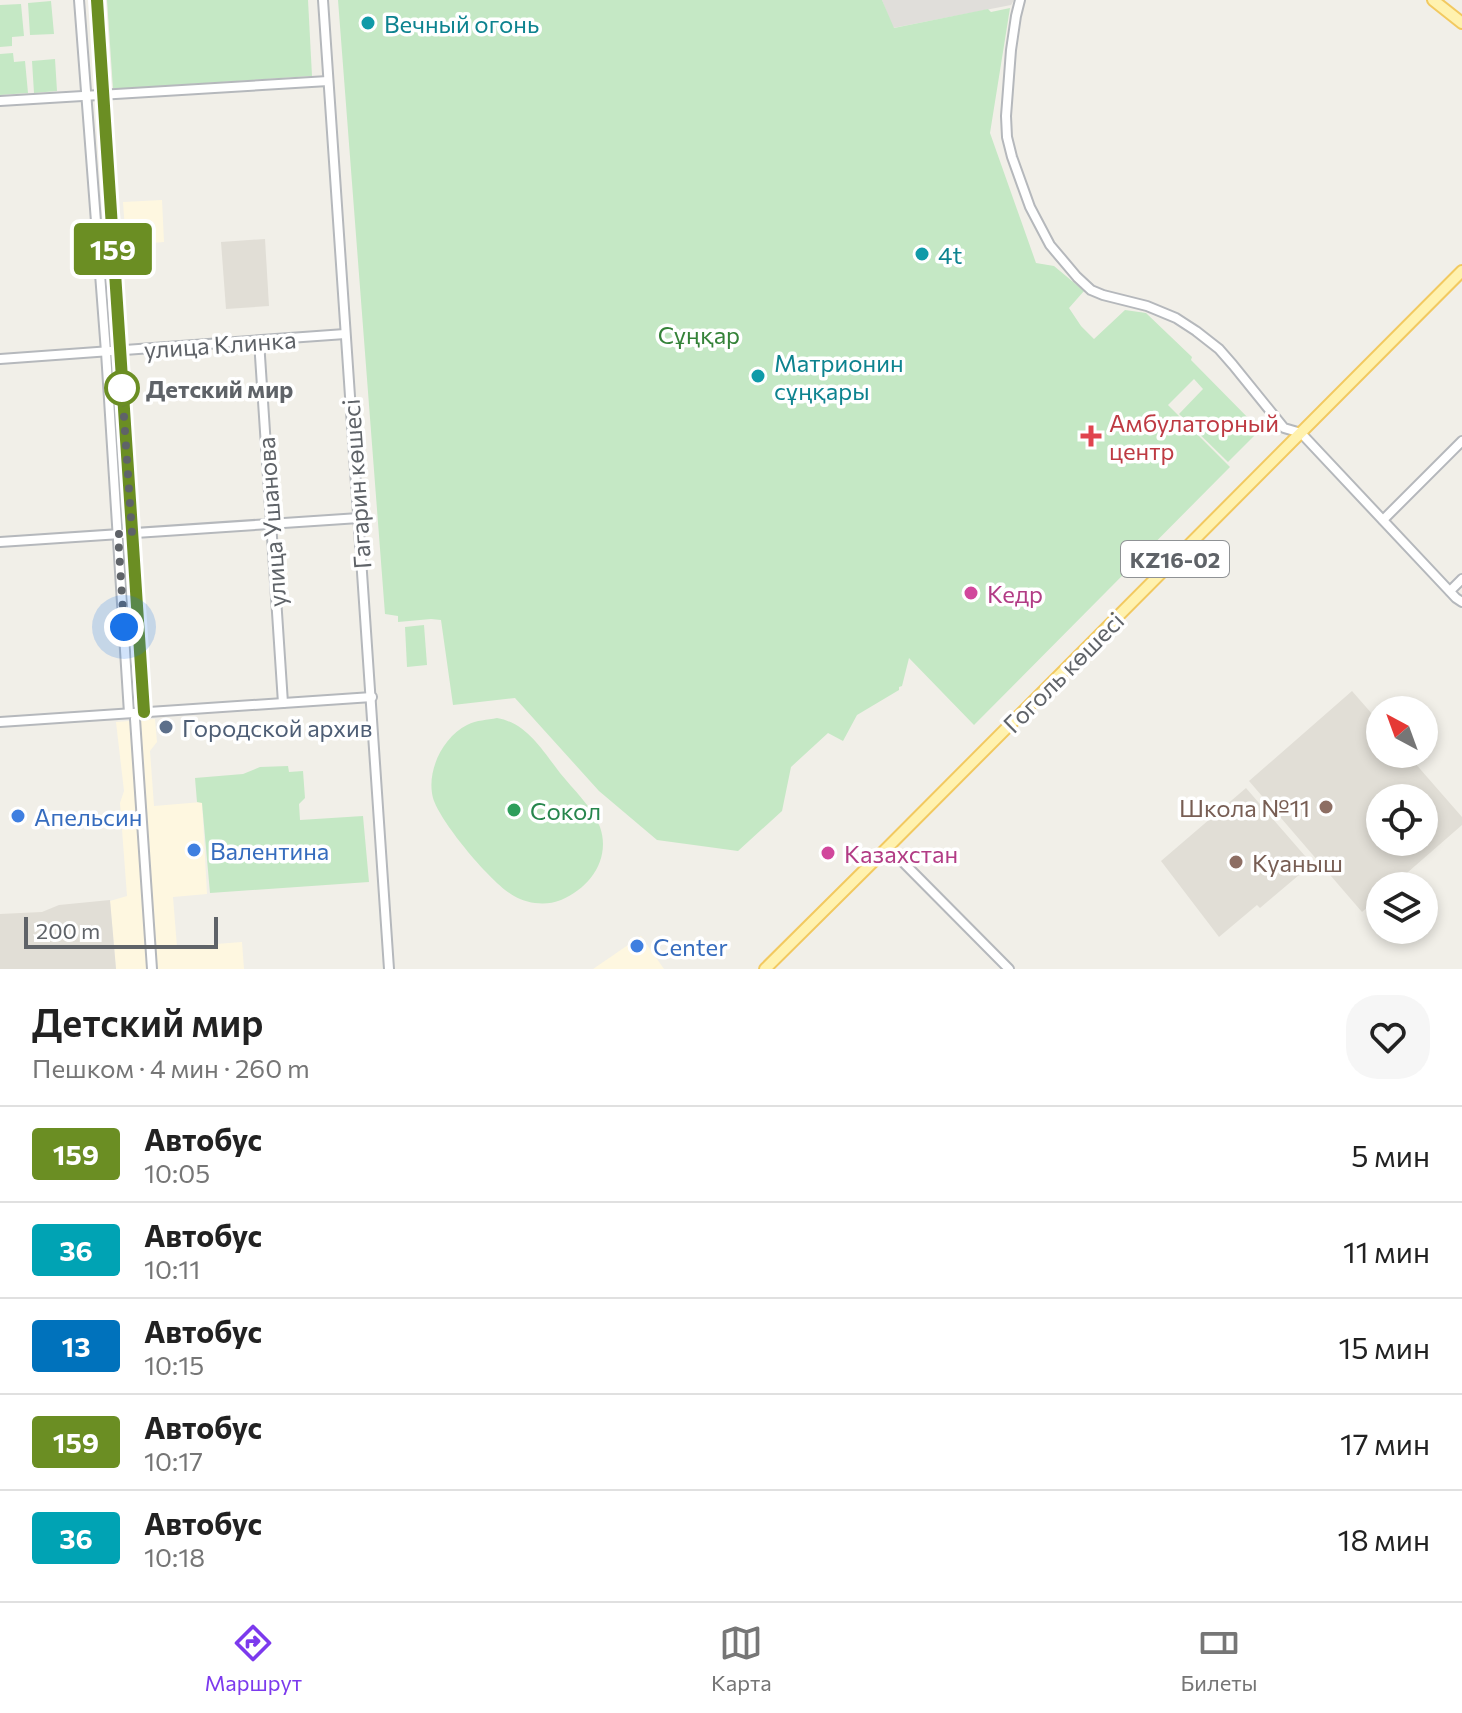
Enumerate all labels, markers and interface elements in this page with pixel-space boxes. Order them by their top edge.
place label: Вечный огонь [384,9,539,38]
marker: Вечный огонь [359,14,377,32]
line badge: 159 [67,223,159,275]
text: 159 [90,232,136,266]
place label: 4t [938,240,962,269]
marker: 4t [913,245,931,263]
park label: Сұңқар [658,320,740,349]
street label: улица Клинка [143,324,297,364]
place label: Матрионин сұңқары [774,348,904,405]
marker: Матрионин сұңқары [749,367,767,385]
marker: Детский мир [105,371,139,405]
place label: Детский мир [146,374,293,403]
street label: Гагарин көшесі [336,398,376,570]
place label: Амбулаторный центр [1109,408,1279,465]
marker: Амбулаторный центр [1080,425,1102,447]
street label: улица Ушанова [251,436,291,608]
road number: KZ16-02 [1121,541,1229,577]
place label: Кедр [987,579,1043,608]
marker: Кедр [962,584,980,602]
street label: Гоголь көшесі [997,606,1129,738]
your location [104,607,144,647]
north arrow [1366,696,1438,768]
map controls [1366,696,1438,944]
place label: Городской архив [182,713,372,742]
marker: Городской архив [157,718,175,736]
button: locate [1366,784,1438,856]
place label: Школа №11 [1179,793,1310,822]
place label: Сокол [530,796,601,825]
marker: Школа №11 [1317,798,1335,816]
marker: Сокол [505,801,523,819]
place label: Апельсин [34,802,142,831]
marker: Апельсин [9,807,27,825]
place label: Валентина [210,836,329,865]
place label: Казахстан [844,839,958,868]
marker: Валентина [185,841,203,859]
marker: Казахстан [819,844,837,862]
place label: Куаныш [1252,848,1343,877]
marker: Куаныш [1227,853,1245,871]
button: layers [1366,872,1438,944]
scale bar [24,913,218,949]
text: 200 m [36,917,100,944]
place label: Center [653,932,728,961]
marker: Center [628,937,646,955]
button: heart [1346,995,1430,1079]
text: Детский мир [32,998,264,1045]
text: Пешком · 4 мин · 260 m [32,1052,310,1083]
text: Автобус [144,1120,262,1157]
text: 5 мин [1351,1136,1430,1173]
text: 159 [53,1137,99,1171]
text: 10:05 [144,1157,210,1188]
text: Автобус [144,1216,262,1253]
text: 11 мин [1343,1232,1430,1269]
text: 36 [59,1233,93,1267]
text: 10:11 [144,1253,200,1284]
text: Автобус [144,1312,262,1349]
text: 15 мин [1339,1328,1430,1365]
text: 13 [62,1329,90,1363]
text: 10:15 [144,1349,204,1380]
text: Автобус [144,1408,262,1445]
text: 17 мин [1340,1424,1430,1461]
text: 159 [53,1425,99,1459]
text: 10:17 [144,1445,203,1476]
text: Автобус [144,1504,262,1541]
text: 18 мин [1338,1520,1430,1557]
text: 36 [59,1521,93,1555]
text: 10:18 [144,1541,205,1572]
tab: Маршрут [204,1621,302,1696]
tab: Карта [711,1621,772,1696]
tab: Билеты [1181,1621,1258,1696]

